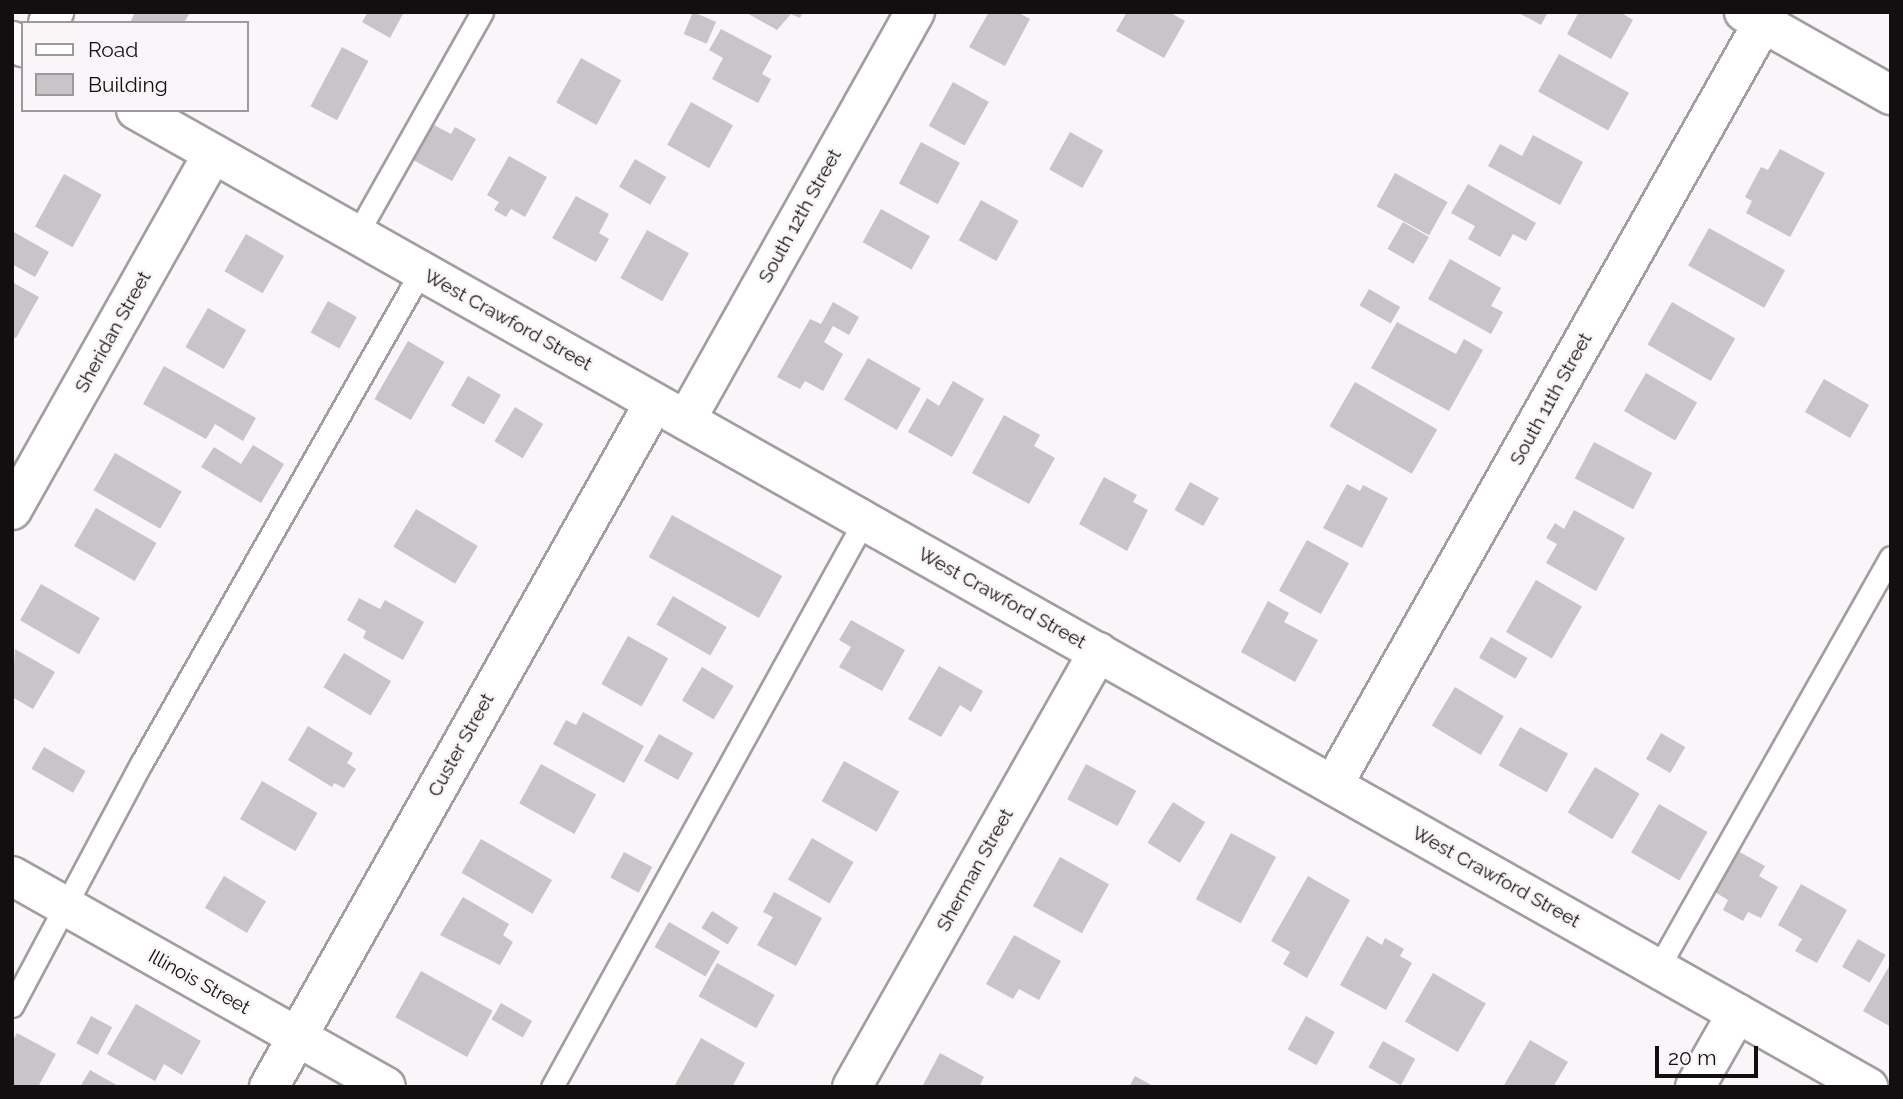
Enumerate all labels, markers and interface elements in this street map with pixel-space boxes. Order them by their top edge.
legend [21,21,248,112]
text: Road [88,37,138,62]
text: Building [88,72,168,97]
street label: South 12th Street [754,145,846,287]
street label: West Crawford Street [420,264,596,376]
street label: Sheridan Street [70,267,156,397]
street label: South 11th Street [1505,329,1597,469]
street label: West Crawford Street [914,542,1090,654]
street label: Custer Street [423,689,499,801]
street label: Sherman Street [932,805,1018,935]
street label: West Crawford Street [1408,821,1584,933]
street label: Illinois Street [144,945,254,1019]
scale bar [1658,1032,1761,1076]
text: 20 m [1668,1045,1716,1070]

